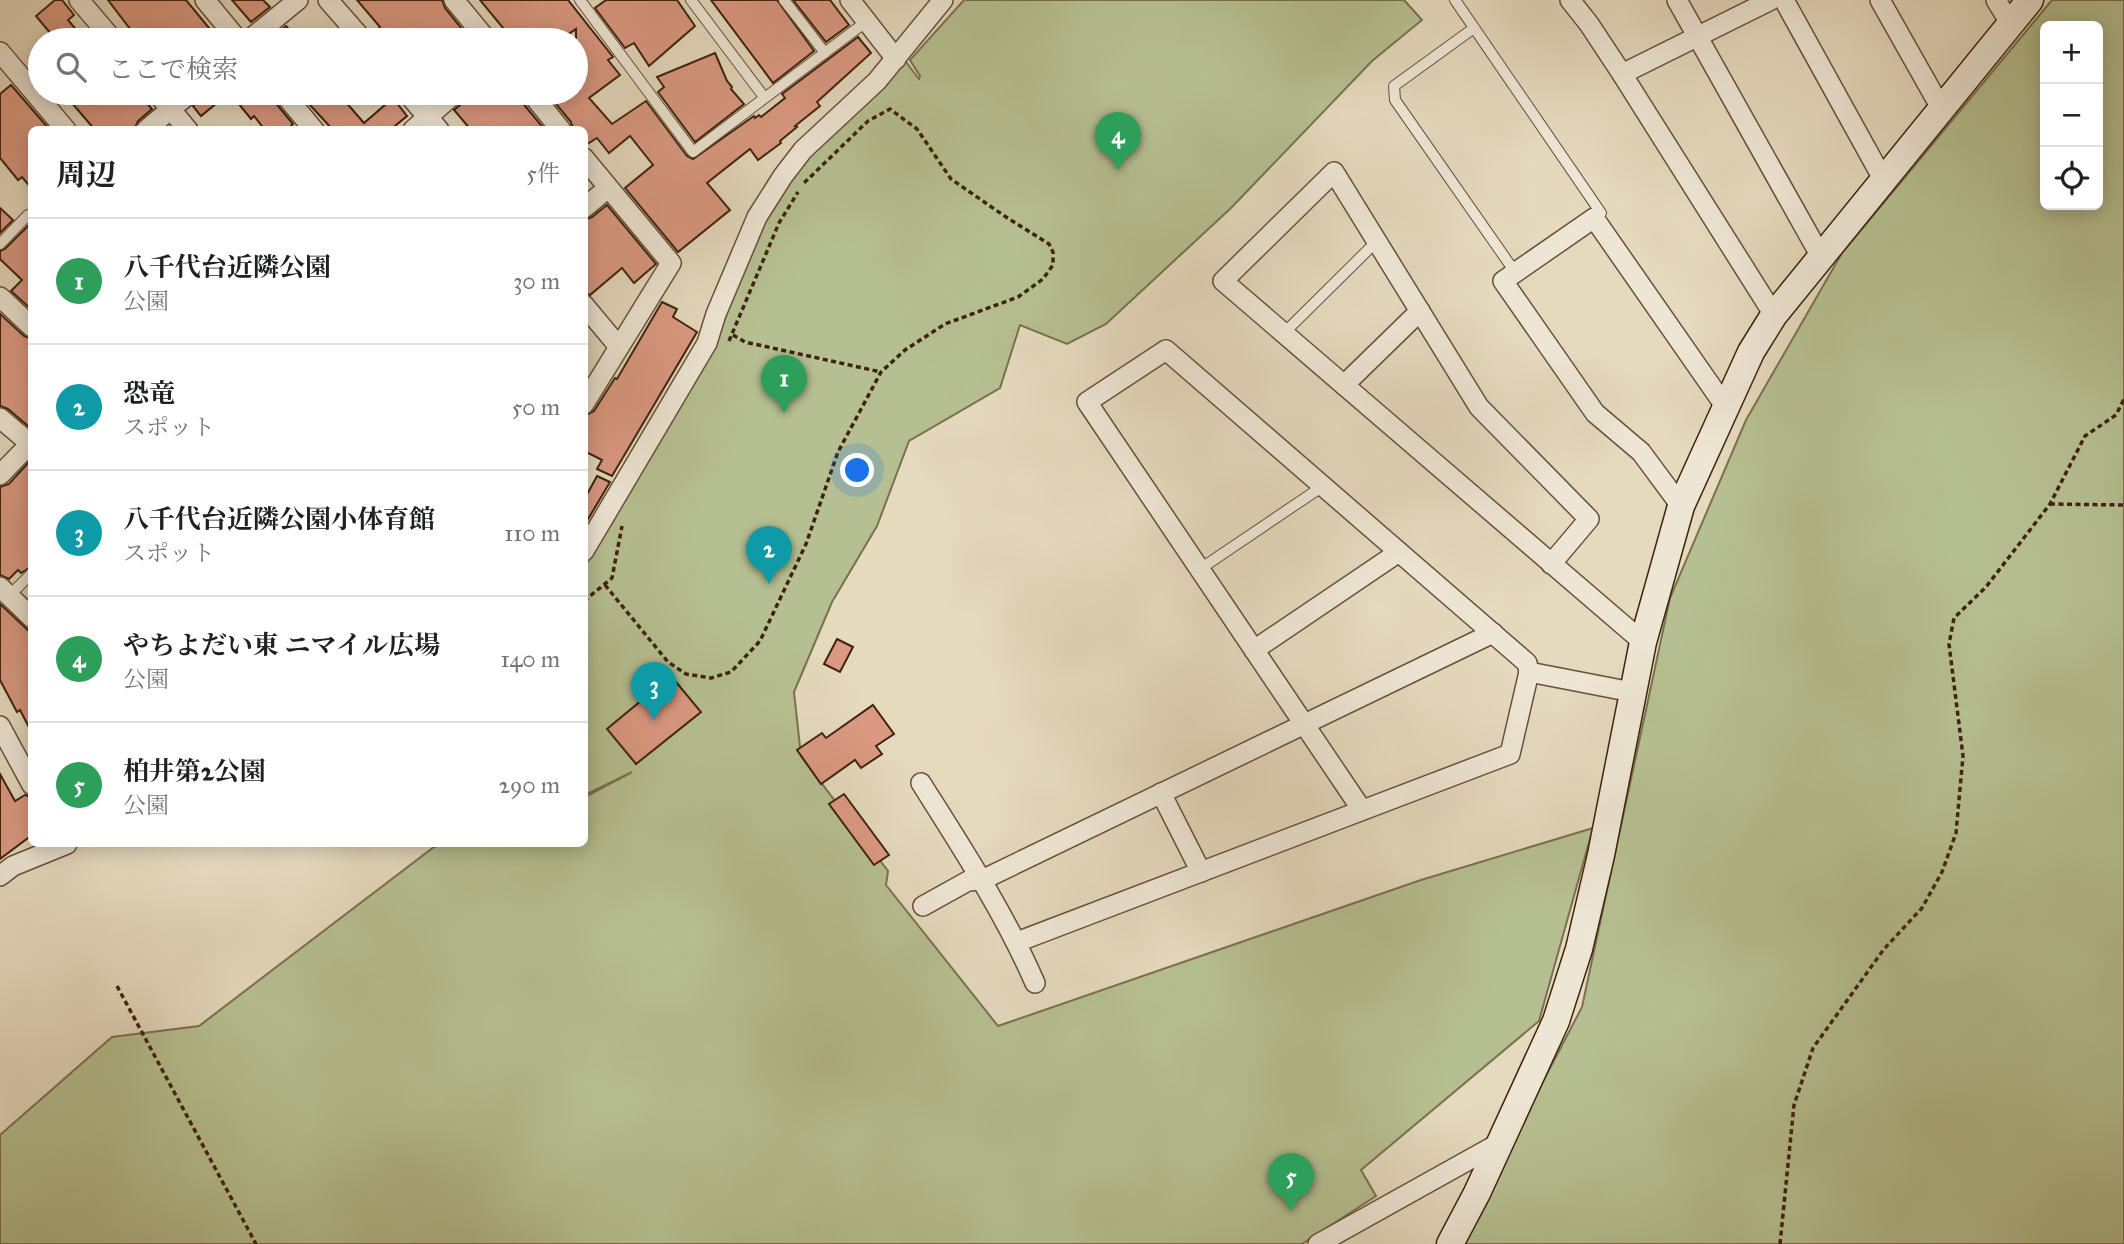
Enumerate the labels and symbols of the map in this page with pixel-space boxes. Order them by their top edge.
pin: 4 [1095,112,1141,170]
pin: 1 [761,355,807,413]
your location [840,453,874,487]
pin: 2 [746,526,792,584]
pin: 3 [631,662,677,720]
pin: 5 [1268,1153,1314,1211]

